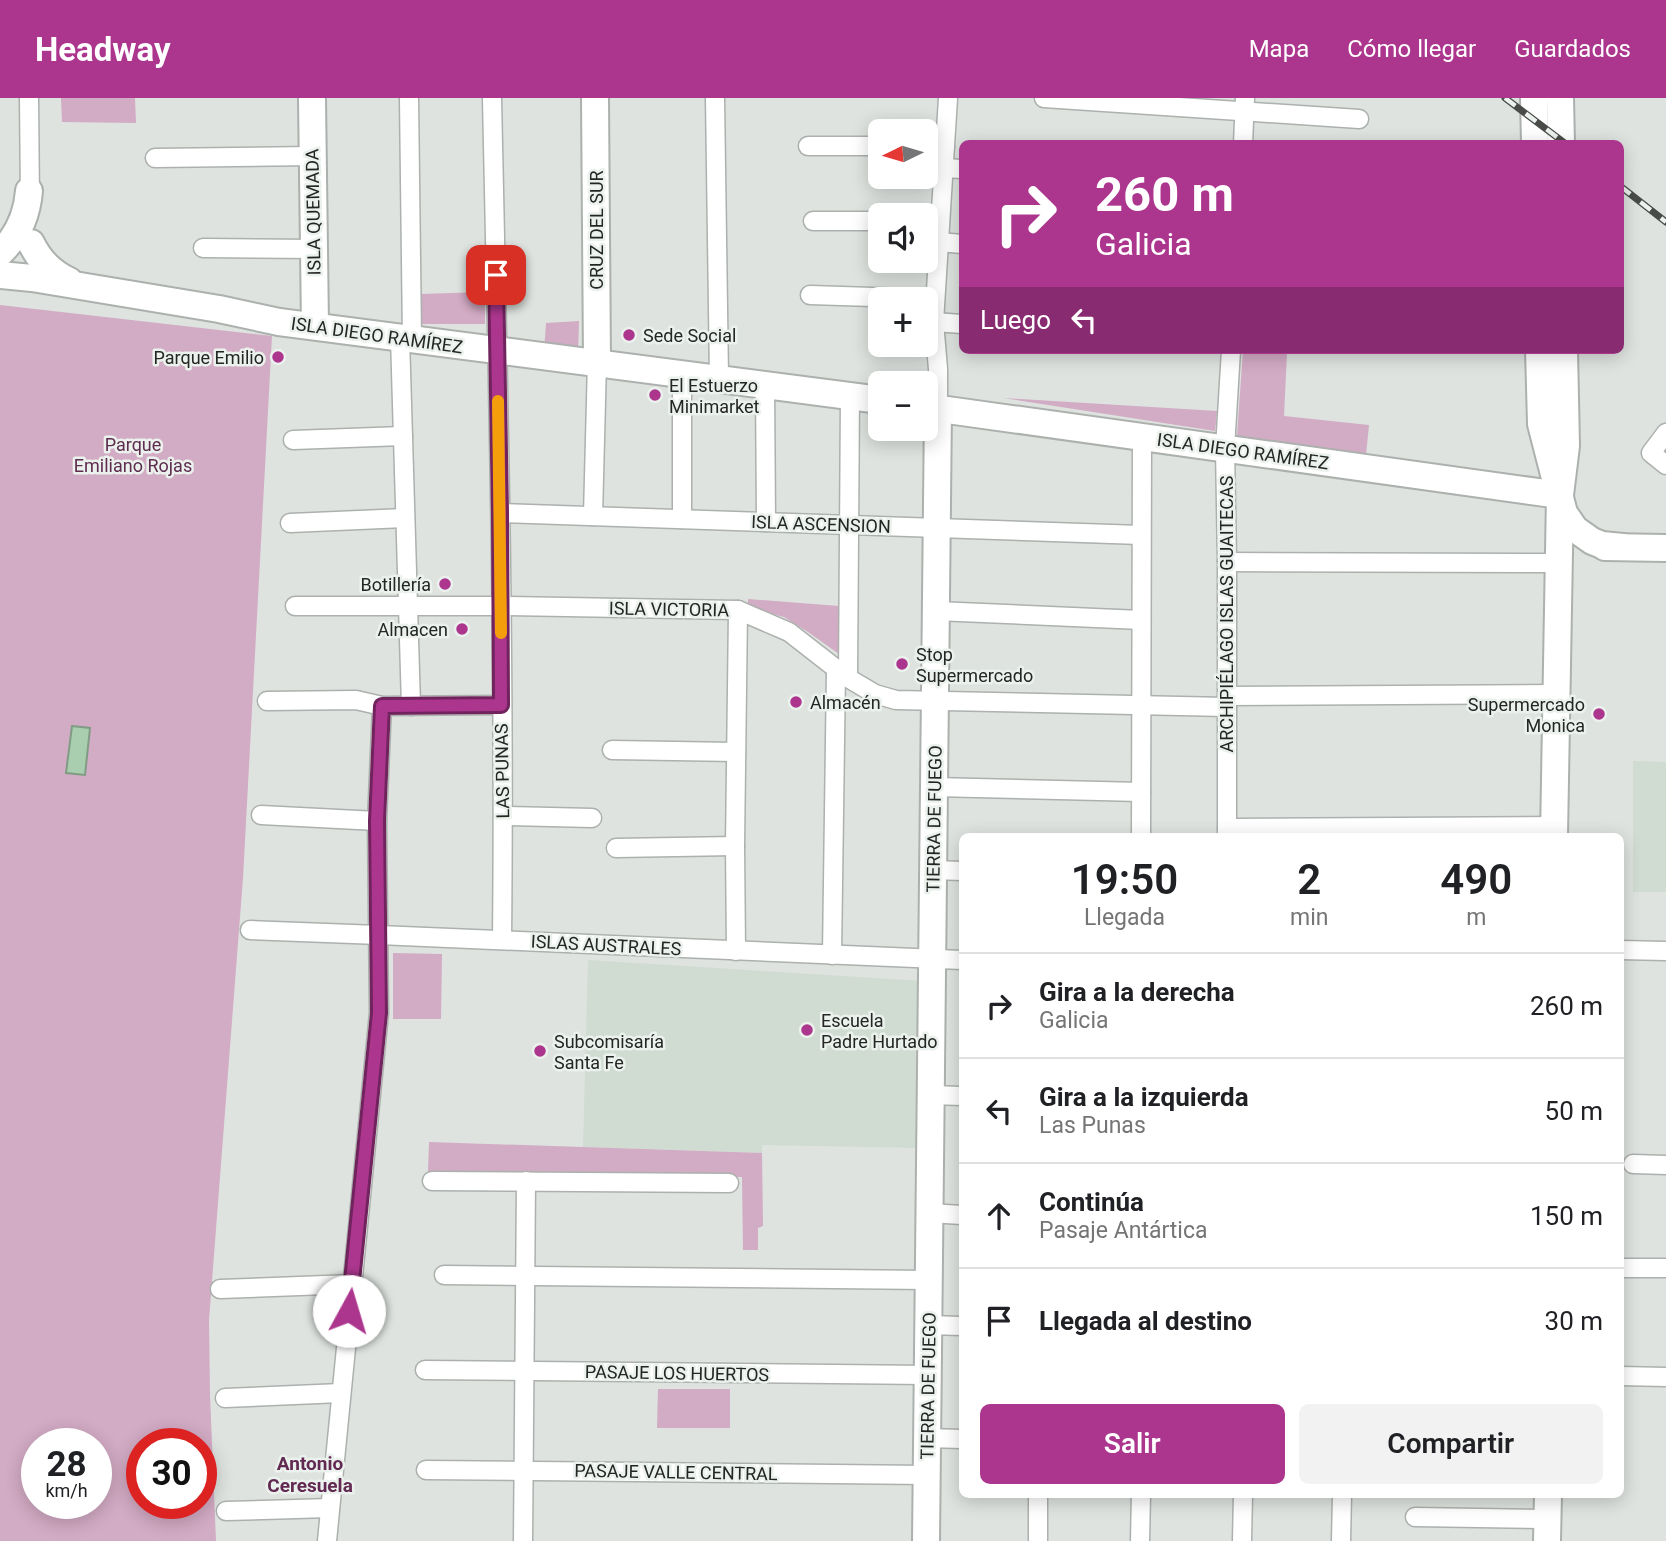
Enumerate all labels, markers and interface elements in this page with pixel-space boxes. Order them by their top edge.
text: Headway [35,30,171,69]
text: Mapa [1249,35,1309,63]
text: Cómo llegar [1347,35,1476,63]
text: Guardados [1514,35,1631,63]
north arrow [868,119,938,189]
map controls [868,119,938,441]
street label: ISLA QUEMADA [301,148,325,276]
text: 260 m [1095,166,1234,223]
icon: right [980,168,1071,259]
street label: CRUZ DEL SUR [586,170,607,290]
button: sound [868,203,938,273]
text: Galicia [1095,225,1192,263]
pin [466,245,526,305]
icon: arrive [477,256,515,294]
button: + [868,287,938,357]
icon: left [1065,301,1103,339]
text: Luego [980,305,1051,335]
street label: ISLA DIEGO RAMÍREZ [290,313,464,357]
place label: Sede Social [643,325,736,346]
marker: Sede Social [621,327,637,343]
place label: Parque Emilio [153,347,264,368]
marker: Parque Emilio [270,349,286,365]
button: − [868,371,938,441]
place label: El Estuerzo Minimarket [669,375,760,417]
marker: El Estuerzo Minimarket [647,387,663,403]
street label: ISLA DIEGO RAMÍREZ [1156,429,1330,473]
park label: Parque Emiliano Rojas [74,434,192,476]
street label: ARCHIPIÉLAGO ISLAS GUAITECAS [1216,475,1237,752]
street label: ISLA ASCENSION [751,511,891,537]
place label: Botillería [361,574,431,595]
marker: Botillería [437,576,453,592]
street label: ISLA VICTORIA [609,597,730,621]
place label: Almacen [377,619,448,640]
marker: Almacen [454,621,470,637]
place label: Stop Supermercado [916,644,1033,686]
marker: Stop Supermercado [894,656,910,672]
place label: Almacén [810,692,881,713]
marker: Almacén [788,694,804,710]
place label: Supermercado Monica [1468,694,1585,736]
marker: Supermercado Monica [1591,706,1607,722]
street label: LAS PUNAS [491,723,513,819]
street label: TIERRA DE FUEGO [922,745,946,893]
text: 19:50 [1071,855,1178,904]
text: 2 [1297,855,1321,904]
text: 490 [1440,855,1512,904]
text: Llegada [1084,904,1165,931]
text: min [1290,904,1328,931]
text: m [1466,904,1486,931]
street label: ISLAS AUSTRALES [530,931,682,959]
text: Gira a la derecha [1039,977,1235,1007]
icon: right [980,987,1018,1025]
text: 260 m [1530,991,1603,1021]
text: Galicia [1039,1007,1109,1034]
place label: Escuela Padre Hurtado [821,1010,938,1052]
marker: Escuela Padre Hurtado [799,1022,815,1038]
place label: Subcomisaría Santa Fe [554,1031,664,1073]
marker: Subcomisaría Santa Fe [532,1043,548,1059]
text: Gira a la izquierda [1039,1082,1249,1112]
icon: left [980,1092,1018,1130]
text: 50 m [1545,1096,1603,1126]
text: Las Punas [1039,1112,1146,1139]
text: Continúa [1039,1187,1144,1217]
icon: ahead [980,1197,1018,1235]
text: 150 m [1530,1201,1603,1231]
text: Pasaje Antártica [1039,1217,1207,1244]
position arrow [312,1274,386,1348]
icon: arrive [980,1302,1018,1340]
text: Llegada al destino [1039,1306,1252,1336]
text: 30 m [1545,1306,1603,1336]
street label: TIERRA DE FUEGO [916,1312,940,1460]
street label: PASAJE LOS HUERTOS [585,1361,770,1385]
button: Salir [980,1404,1285,1484]
button: Compartir [1299,1404,1603,1484]
speed limit sign: 30 [126,1428,217,1519]
text: 28 [46,1444,87,1485]
district label: Antonio Ceresuela [267,1452,353,1497]
street label: PASAJE VALLE CENTRAL [574,1460,778,1484]
text: km/h [45,1480,88,1501]

